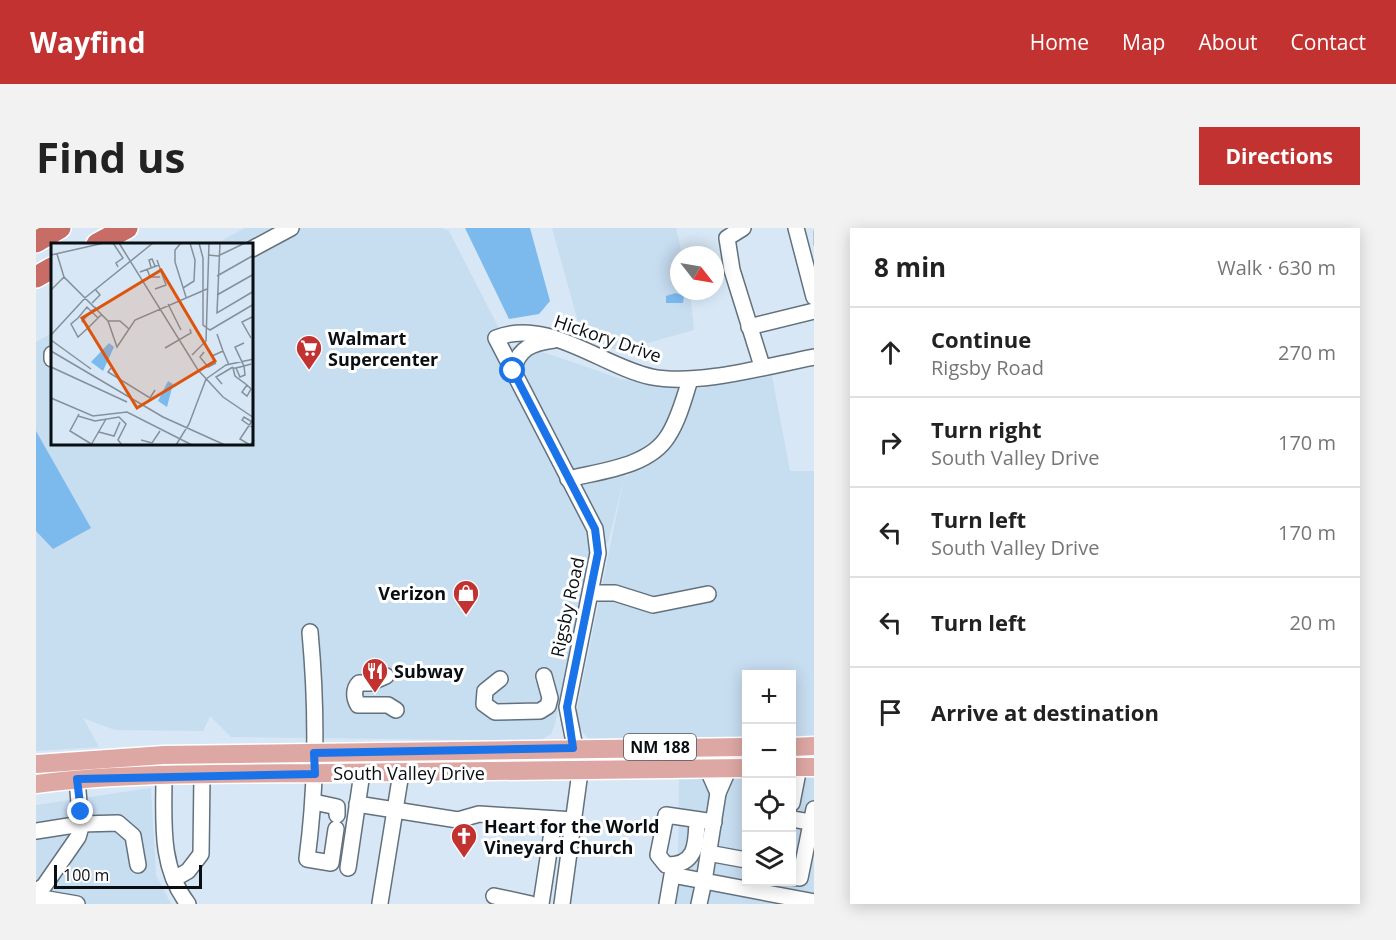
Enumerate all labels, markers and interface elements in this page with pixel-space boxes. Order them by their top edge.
text: Wayfind [30,23,145,61]
text: Home [1030,28,1089,56]
text: Map [1122,28,1165,56]
text: About [1198,28,1258,56]
text: Contact [1291,28,1366,56]
button: Directions [1199,127,1360,185]
text: Find us [36,128,185,185]
inset map [51,243,254,446]
north arrow [670,246,724,300]
text: 8 min [874,249,946,285]
text: Walk · 630 m [1217,254,1336,281]
street label: Hickory Drive [551,308,665,368]
text: Continue [931,324,1031,354]
place label: Walmart Supercenter [328,326,438,371]
supermarket icon: Walmart Supercenter [294,333,324,371]
icon: ahead [874,336,907,369]
text: 270 m [1278,339,1336,366]
text: Rigsby Road [931,354,1044,381]
route start [499,357,525,383]
text: Turn right [931,414,1042,444]
icon: right [874,426,907,459]
text: 170 m [1278,429,1336,456]
text: South Valley Drive [931,444,1099,471]
text: Turn left [931,504,1026,534]
icon: left [874,516,907,549]
text: 170 m [1278,519,1336,546]
text: South Valley Drive [931,534,1099,561]
street label: Rigsby Road [545,555,589,659]
shop icon: Verizon [451,578,481,616]
place label: Verizon [378,581,446,605]
icon: left [874,606,907,639]
text: Turn left [931,607,1026,637]
text: 20 m [1289,609,1336,636]
restaurant icon: Subway [360,656,390,694]
place label: Subway [394,659,464,683]
map controls [742,670,796,886]
button: + [742,670,796,724]
icon: arrive [874,696,907,729]
text: Arrive at destination [931,697,1159,727]
button: − [742,724,796,778]
road number: NM 188 [624,734,696,760]
street label: South Valley Drive [333,761,485,785]
button: locate [742,778,796,832]
route end [67,798,93,824]
place label: Heart for the World Vineyard Church [484,814,659,859]
church icon: Heart for the World Vineyard Church [449,821,479,859]
button: layers [742,832,796,886]
scale bar [54,862,202,890]
text: 100 m [63,864,109,886]

